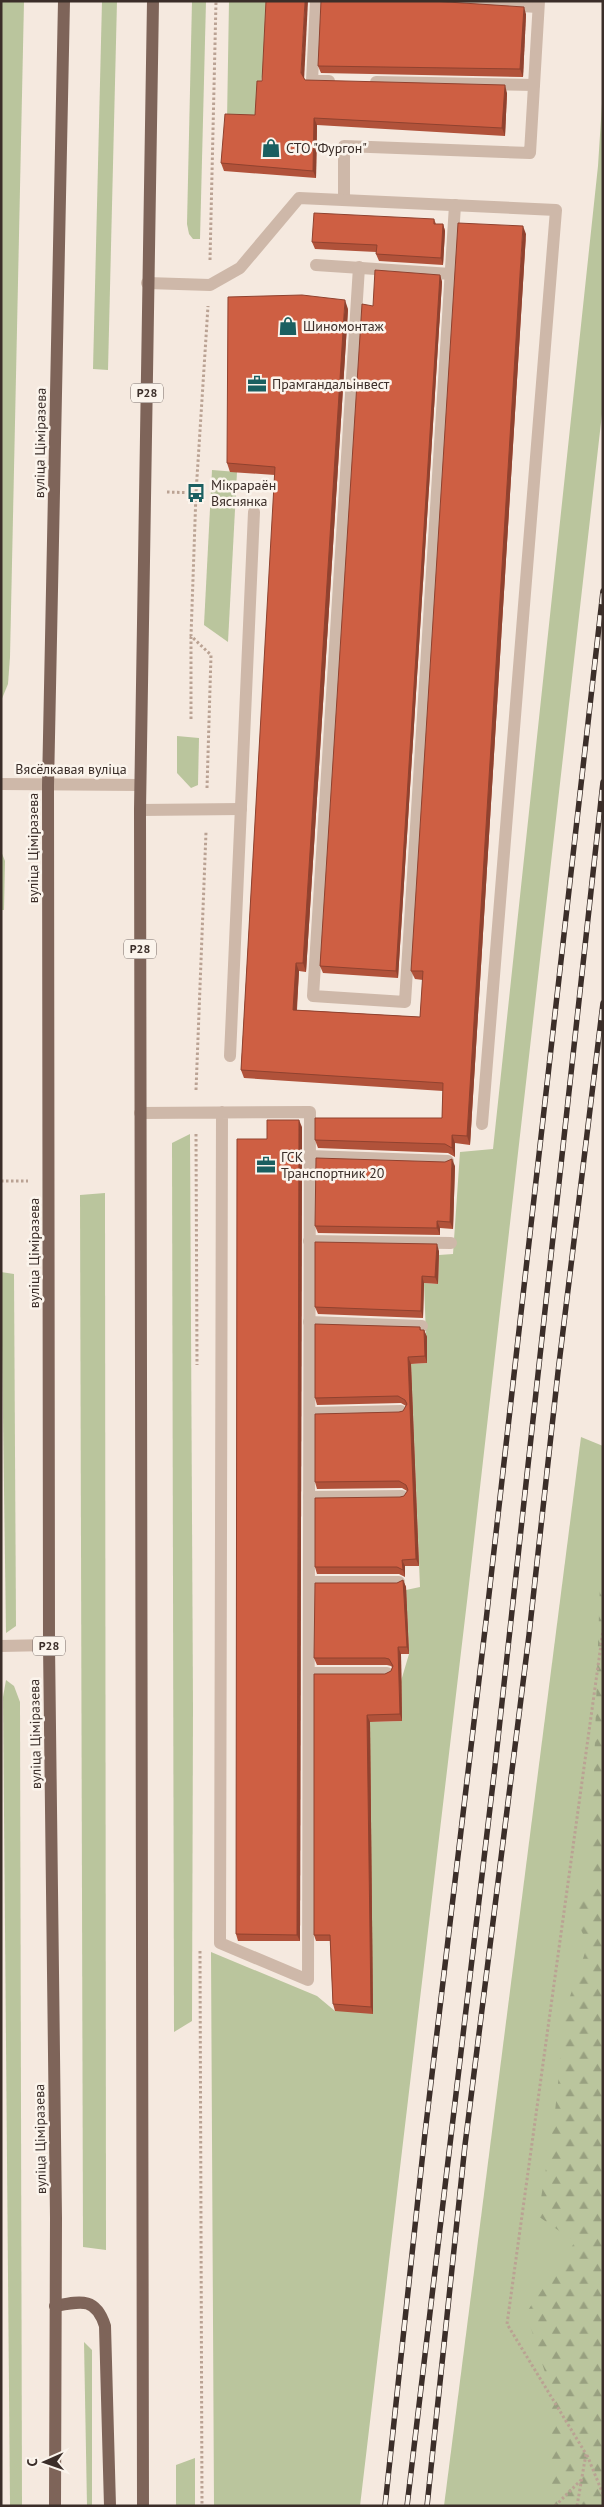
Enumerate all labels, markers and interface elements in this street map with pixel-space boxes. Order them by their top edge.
shop icon: СТО "Фургон" [260,137,282,159]
place label: СТО "Фургон" [286,139,367,157]
shop icon: Шиномонтаж [277,315,299,337]
place label: Шиномонтаж [303,317,385,335]
office icon: Прамгандальінвест [246,373,268,395]
place label: Прамгандальінвест [272,375,390,393]
road number: Р28 [131,383,163,402]
street label: вуліца Ціміразева [30,388,50,498]
place label: Мікрараён Вяснянка [211,476,276,510]
bus stop icon: Мікрараён Вяснянка [185,482,207,504]
street label: Вясёлкавая вуліца [15,760,127,778]
street label: вуліца Ціміразева [24,793,42,903]
road number: Р28 [124,940,156,959]
place label: ГСК Транспортник 20 [281,1148,385,1182]
office icon: ГСК Транспортник 20 [255,1154,277,1176]
street label: вуліца Ціміразева [25,1198,43,1308]
road number: Р28 [33,1636,65,1655]
street label: вуліца Ціміразева [25,1679,45,1789]
street label: вуліца Ціміразева [30,2084,50,2194]
north arrow [20,2437,70,2487]
text: С [23,2458,41,2467]

